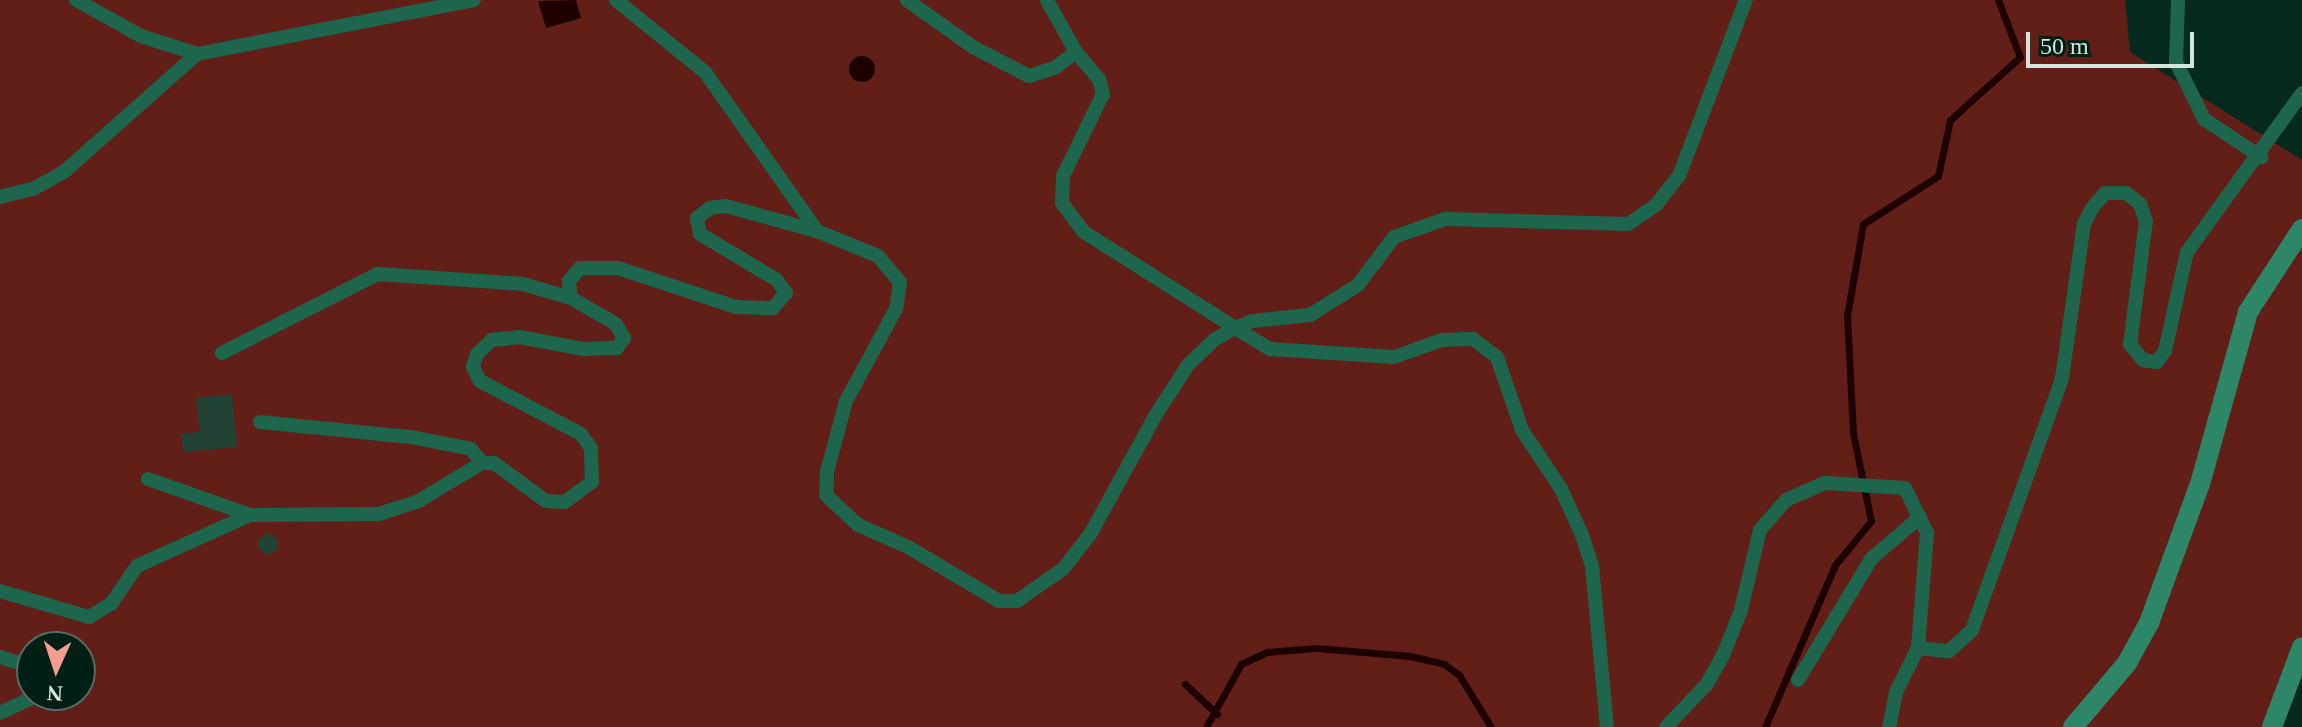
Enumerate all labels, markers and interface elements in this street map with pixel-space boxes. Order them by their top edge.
scale bar [2030,16,2198,66]
text: 50 m [2040,33,2089,59]
north arrow [16,631,96,711]
text: N [46,681,63,706]

